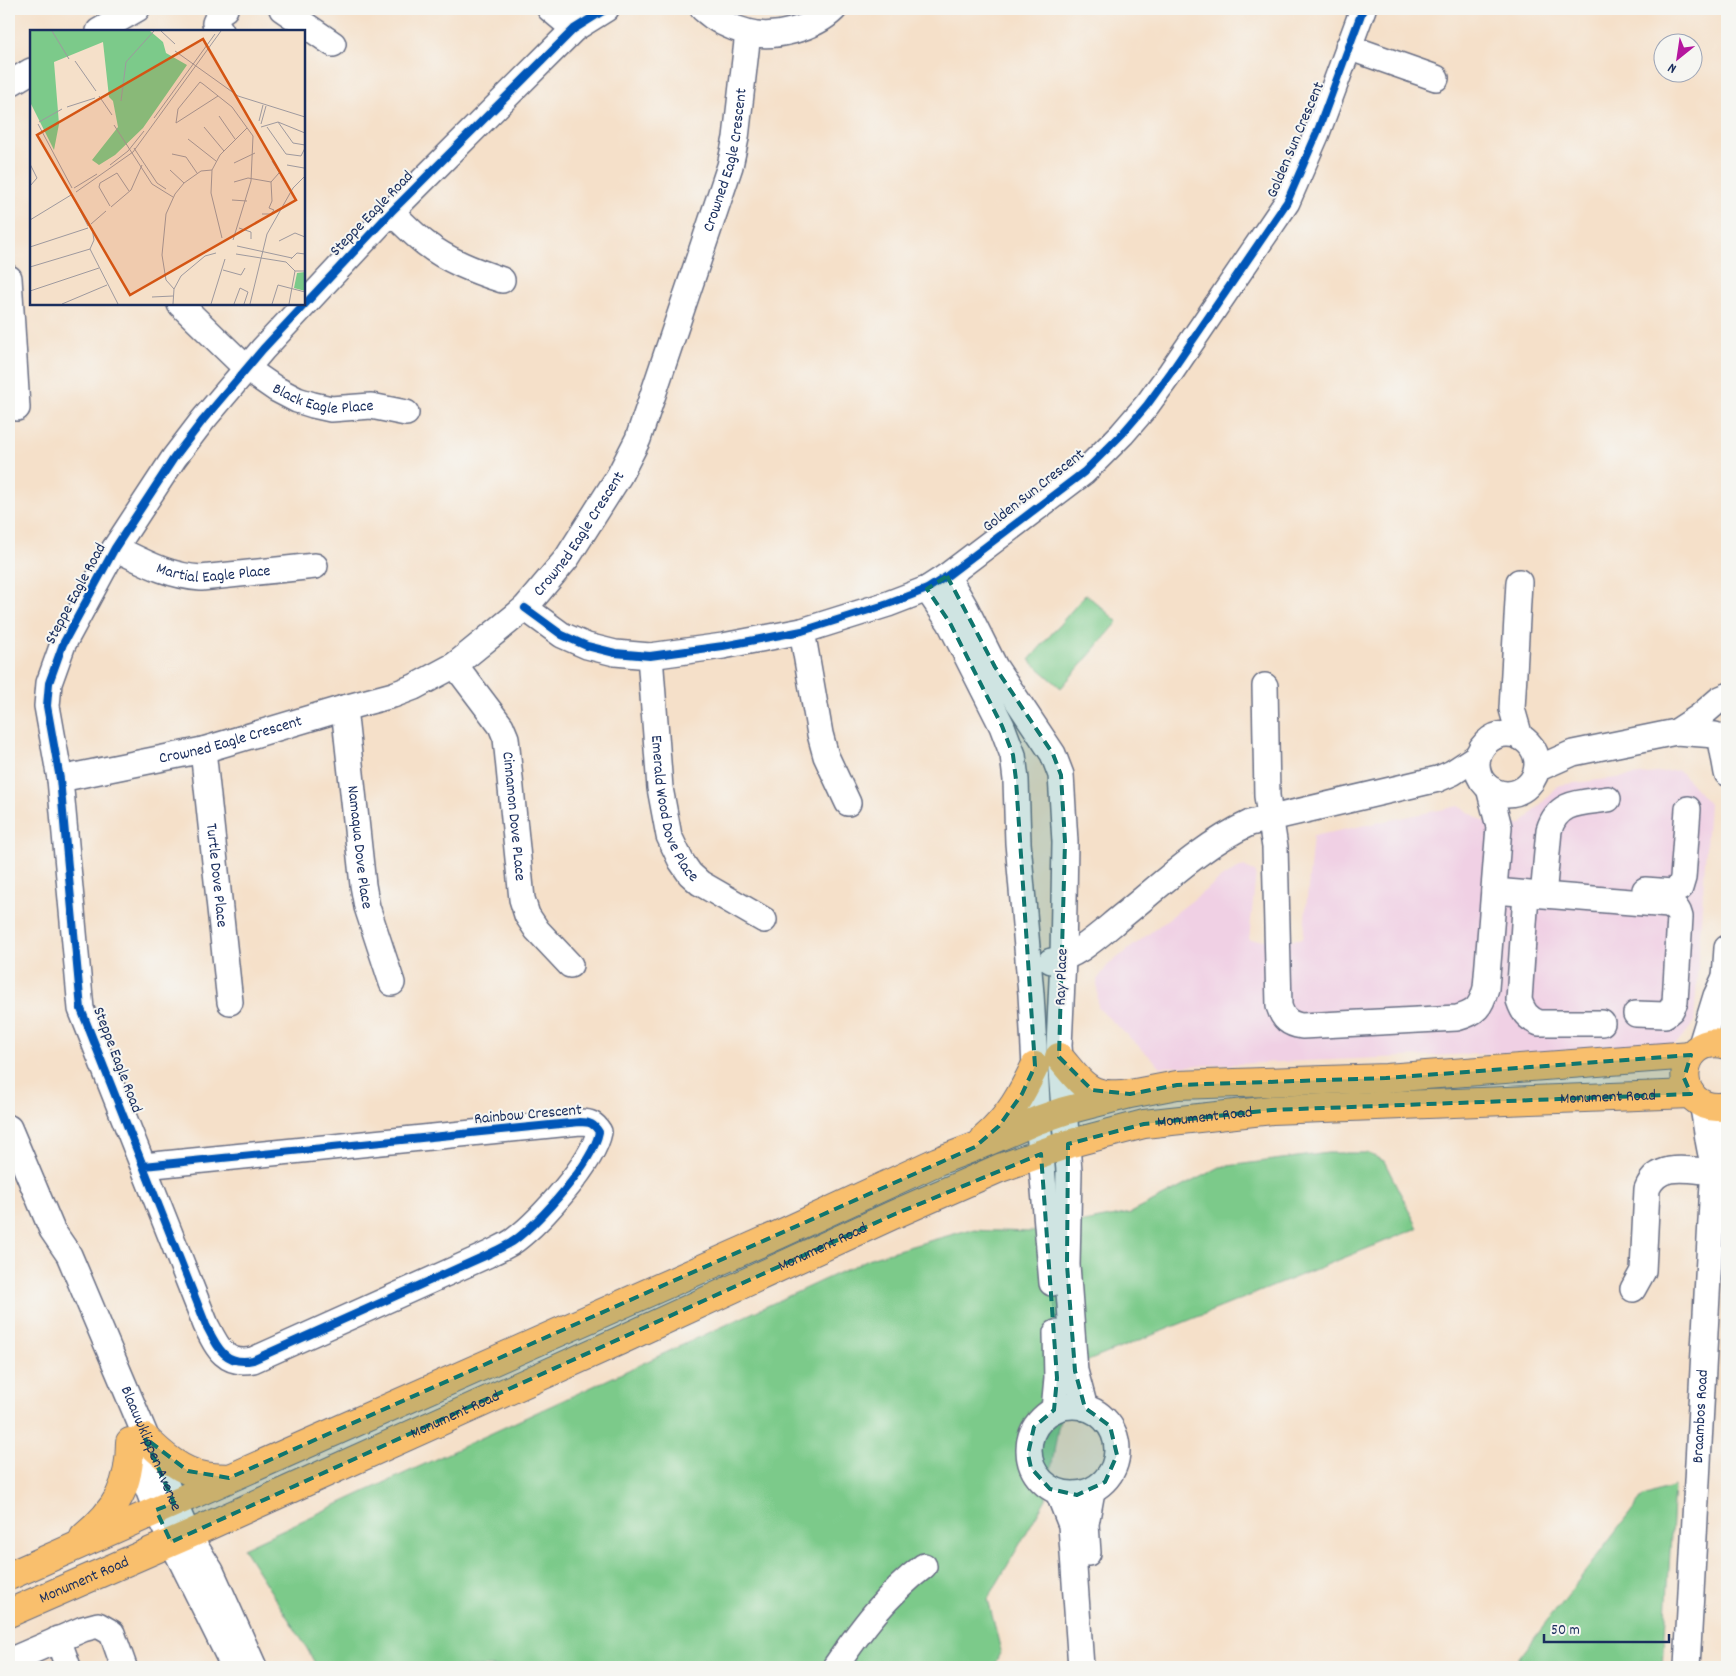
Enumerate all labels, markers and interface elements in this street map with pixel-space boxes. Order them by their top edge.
inset map [30,30,305,305]
north arrow [1654,32,1704,82]
text: N [1664,57,1680,78]
street label: Golden Sun Crescent [1261,78,1331,202]
street label: Crowned Eagle Crescent [697,87,753,235]
street label: Steppe Eagle Road [325,166,419,262]
street label: Black Eagle Place [268,378,374,420]
street label: Golden Sun Crescent [978,444,1090,538]
street label: Crowned Eagle Crescent [528,468,631,601]
street label: Steppe Eagle Road [40,539,112,649]
street label: Martial Eagle Place [153,557,272,590]
street label: Crowned Eagle Crescent [157,710,305,770]
street label: Emerald Wood Dove Place [645,734,704,888]
street label: Cinnamon Dove PLace [496,750,532,882]
street label: Namaqua Dove Place [341,784,379,911]
street label: Turtle Dove Place [199,822,233,928]
street label: Ray Place [1050,948,1074,1006]
street label: Steppe Eagle Road [86,1004,148,1116]
street label: Monument Road [1560,1084,1656,1110]
street label: Rainbow Crescent [473,1099,583,1131]
street label: Monument Road [1156,1101,1253,1134]
street label: Monument Road [774,1217,871,1278]
street label: Braambos Road [1686,1369,1714,1464]
street label: Blaauwklippen Avenue [114,1382,188,1515]
street label: Monument Road [407,1385,503,1445]
street label: Monument Road [36,1551,133,1610]
scale bar [1544,1611,1668,1643]
text: 50 m [1551,1620,1580,1642]

